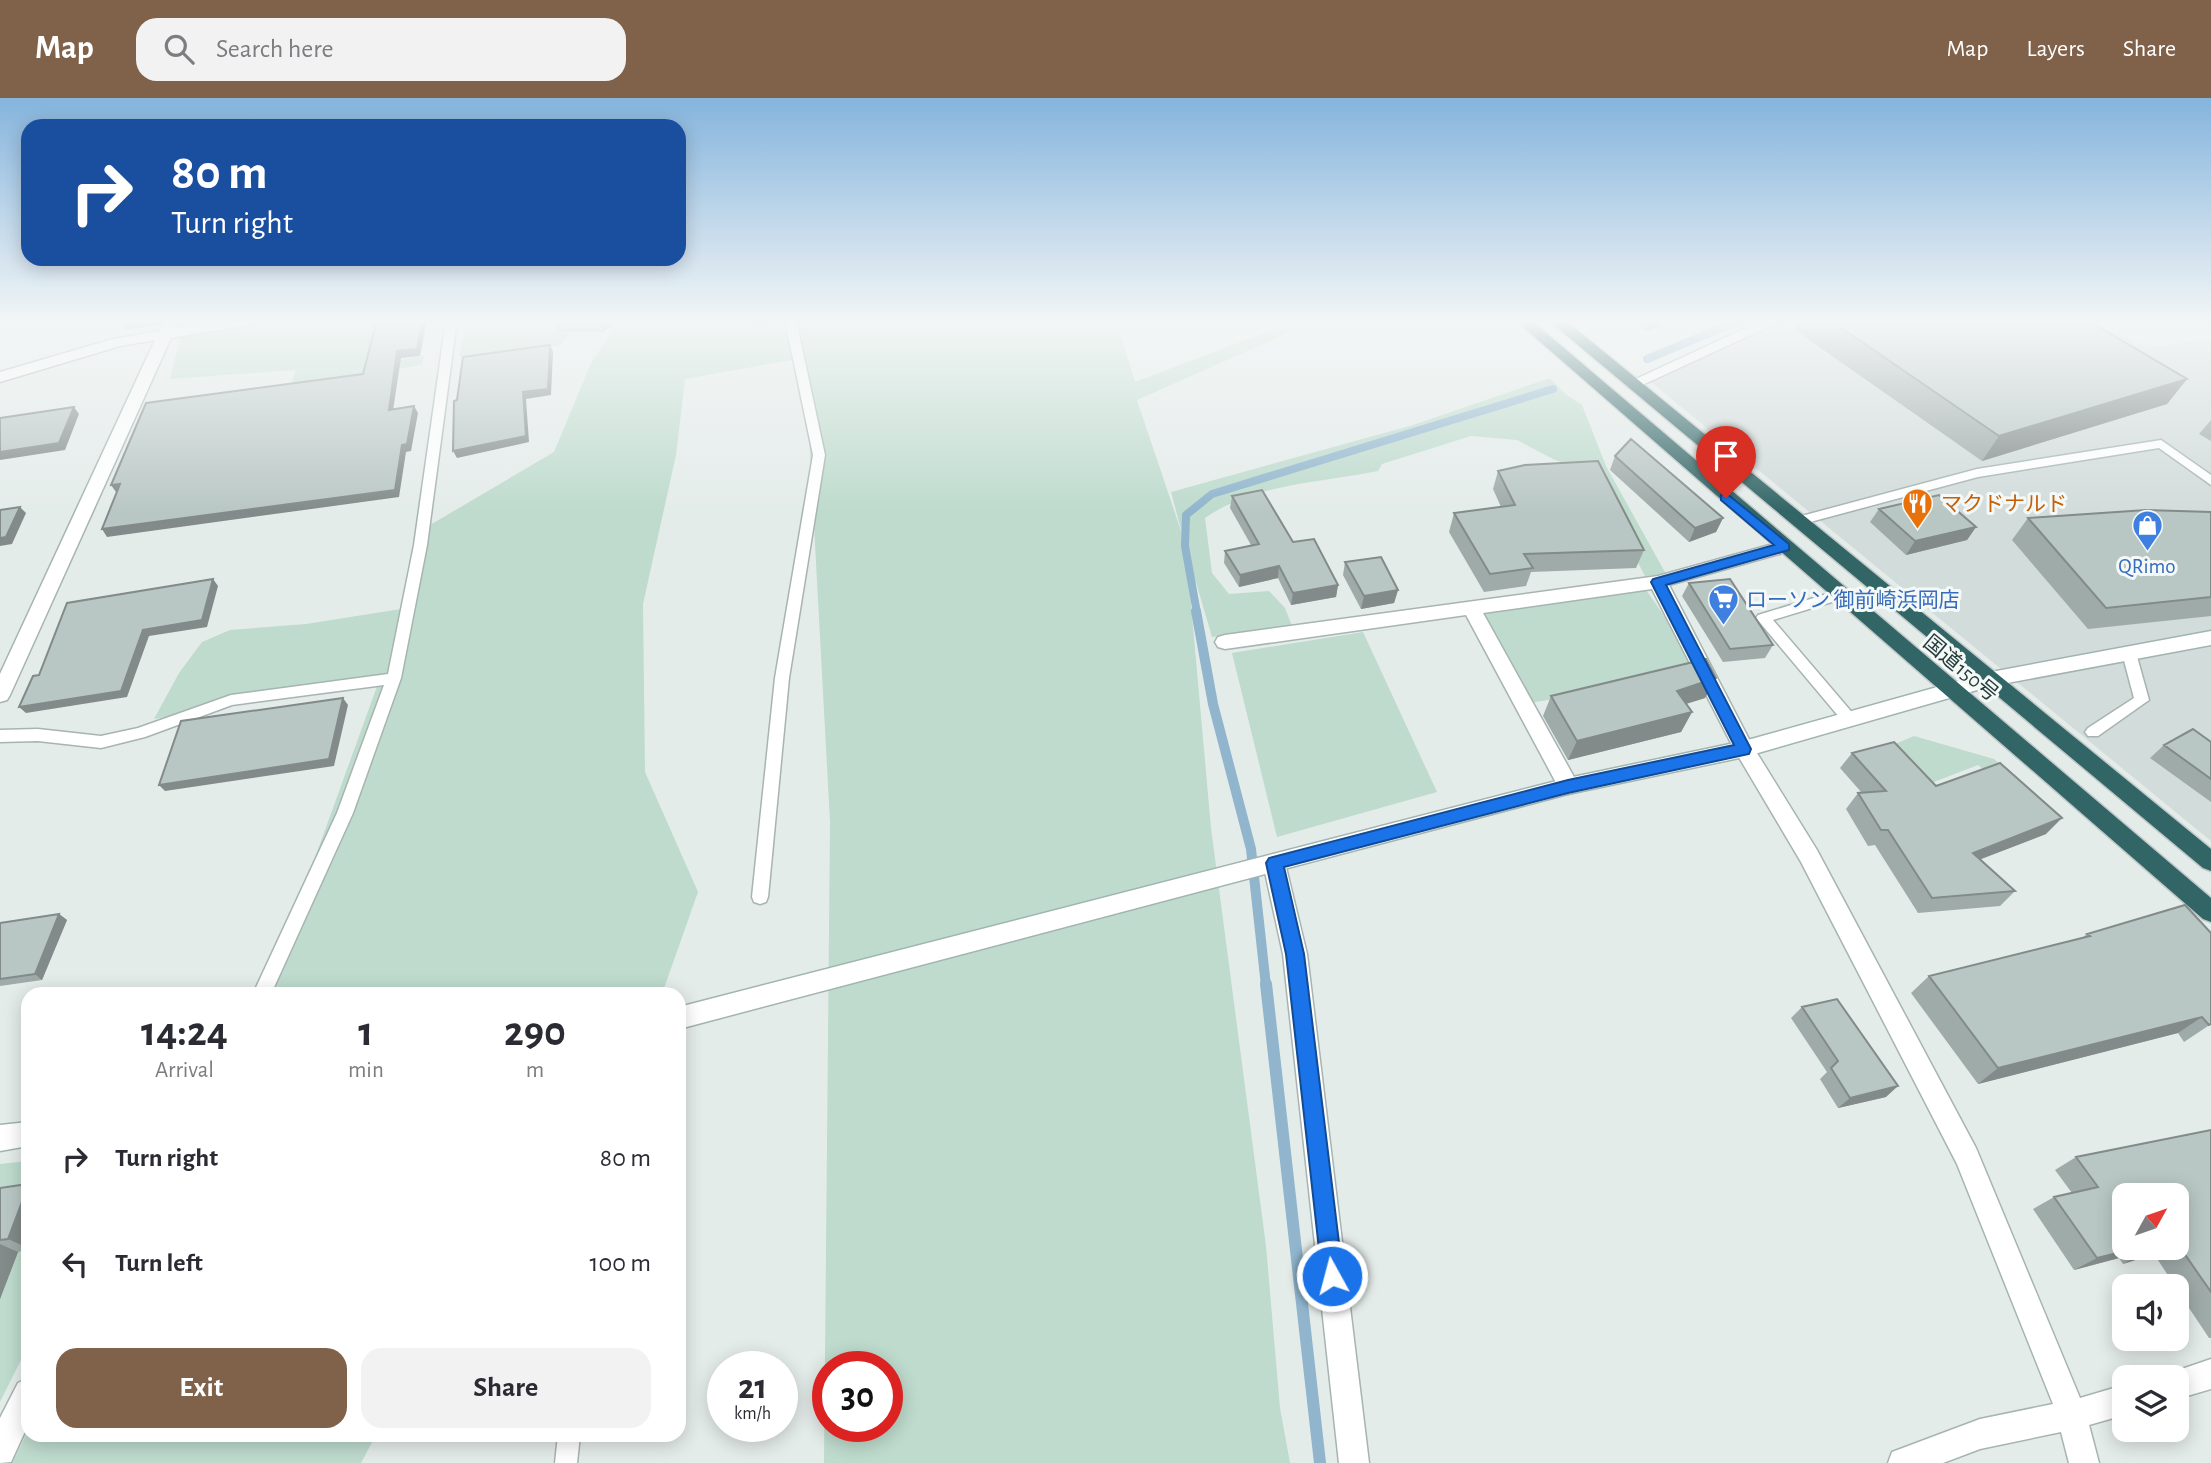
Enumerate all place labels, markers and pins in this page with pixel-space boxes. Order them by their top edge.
pin [1696,426,1756,498]
restaurant icon: マクドナルド [1901,487,1935,531]
place label: マクドナルド [1941,493,2067,515]
shop icon: QRimo [2130,509,2164,553]
place label: QRimo [2118,556,2176,577]
supermarket icon: ローソン 御前崎浜岡店 [1706,583,1740,627]
place label: ローソン 御前崎浜岡店 [1746,589,1959,611]

